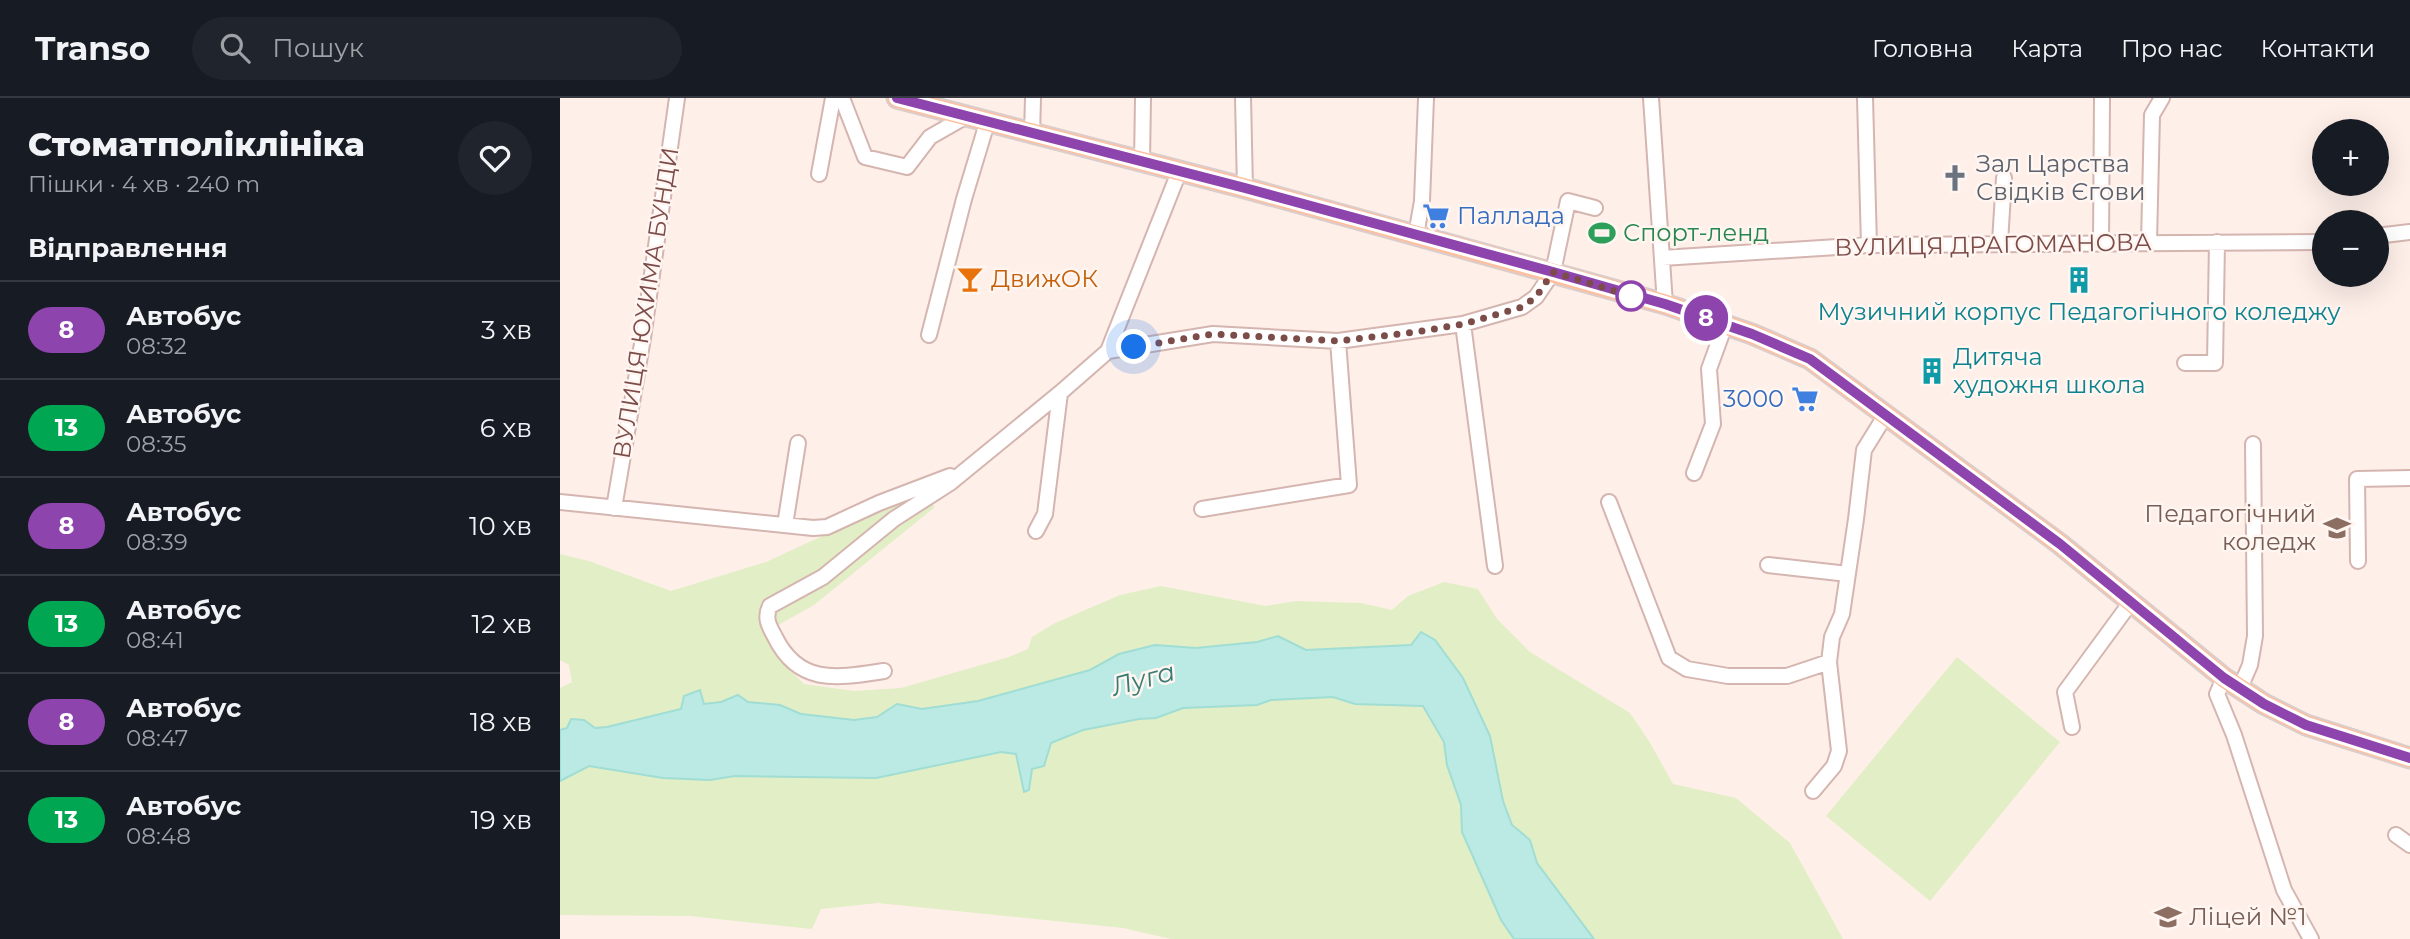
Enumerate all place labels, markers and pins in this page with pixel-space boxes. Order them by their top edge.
place label: Зал Царства Свідків Єгови [1976,149,2146,206]
church icon: Зал Царства Свідків Єгови [1940,163,1970,193]
supermarket icon: Паллада [1421,201,1451,231]
place label: Паллада [1457,201,1565,230]
sports icon: Спорт-ленд [1587,218,1617,248]
place label: Спорт-ленд [1623,218,1769,247]
bar icon: ДвижОК [955,264,985,294]
place label: ДвижОК [991,264,1098,293]
building icon: Музичний корпус Педагогічного коледжу [2064,265,2094,295]
unlabelled marker [1616,281,1646,311]
place label: Музичний корпус Педагогічного коледжу [1817,297,2341,326]
place label: Дитяча художня школа [1953,342,2145,399]
building icon: Дитяча художня школа [1917,356,1947,386]
place label: 3000 [1723,384,1784,413]
supermarket icon: 3000 [1790,384,1820,414]
place label: Педагогічний коледж [2144,499,2316,556]
school or university icon: Педагогічний коледж [2322,513,2352,543]
school or university icon: Ліцей №1 [2153,902,2183,932]
place label: Ліцей №1 [2189,902,2307,931]

